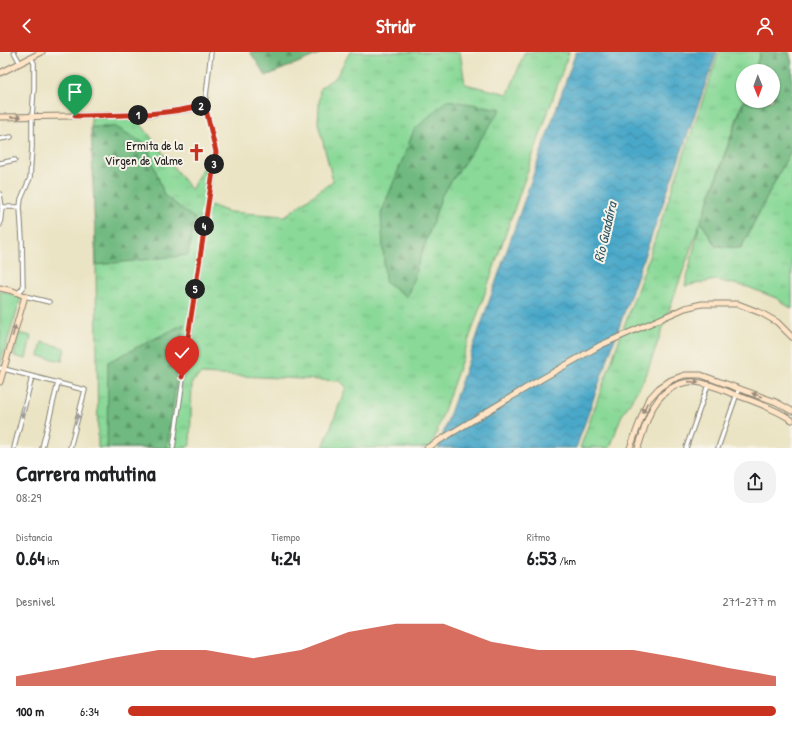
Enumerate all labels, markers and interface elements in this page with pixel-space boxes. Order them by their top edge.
text: Stridr [376,14,416,39]
icon: back [16,15,38,37]
icon: person [754,15,776,37]
north arrow [736,64,780,108]
map controls [736,64,780,108]
pin [58,75,92,116]
icon: arrive [64,81,86,103]
pin: 2 [191,96,211,116]
text: 2 [198,99,204,113]
pin: 1 [128,105,148,125]
text: 1 [136,108,140,122]
one-way arrow [10,114,23,120]
place label: Ermita de la Virgen de Valme [105,136,183,169]
church icon: Ermita de la Virgen de Valme [186,142,206,162]
pin: 3 [204,154,224,174]
text: 3 [212,157,216,171]
water label: Río Guadaíra [588,198,621,264]
pin: 4 [194,216,214,236]
text: 4 [202,219,206,233]
pin: 5 [185,279,205,299]
text: 5 [193,282,197,296]
one-way arrow [11,325,17,337]
pin [165,336,199,377]
icon: check [171,342,193,364]
one-way arrow [688,379,701,386]
one-way arrow [750,391,762,397]
one-way arrow [641,403,647,415]
one-way arrow [19,406,25,418]
one-way arrow [74,413,80,425]
text: Carrera matutina [16,458,156,488]
button: share [734,461,776,503]
text: 08:29 [16,488,41,506]
text: Distancia [16,530,52,544]
text: Tiempo [271,530,300,544]
text: Ritmo [527,530,550,544]
text: 0.64 [16,544,45,571]
text: 4:24 [271,544,300,571]
text: 6:53 [527,544,557,571]
text: km [45,554,59,568]
text: /km [557,554,576,568]
text: Desnivel [16,592,55,610]
text: 271–277 m [723,592,776,610]
text: 100 m [16,702,44,720]
text: 6:34 [80,702,99,720]

